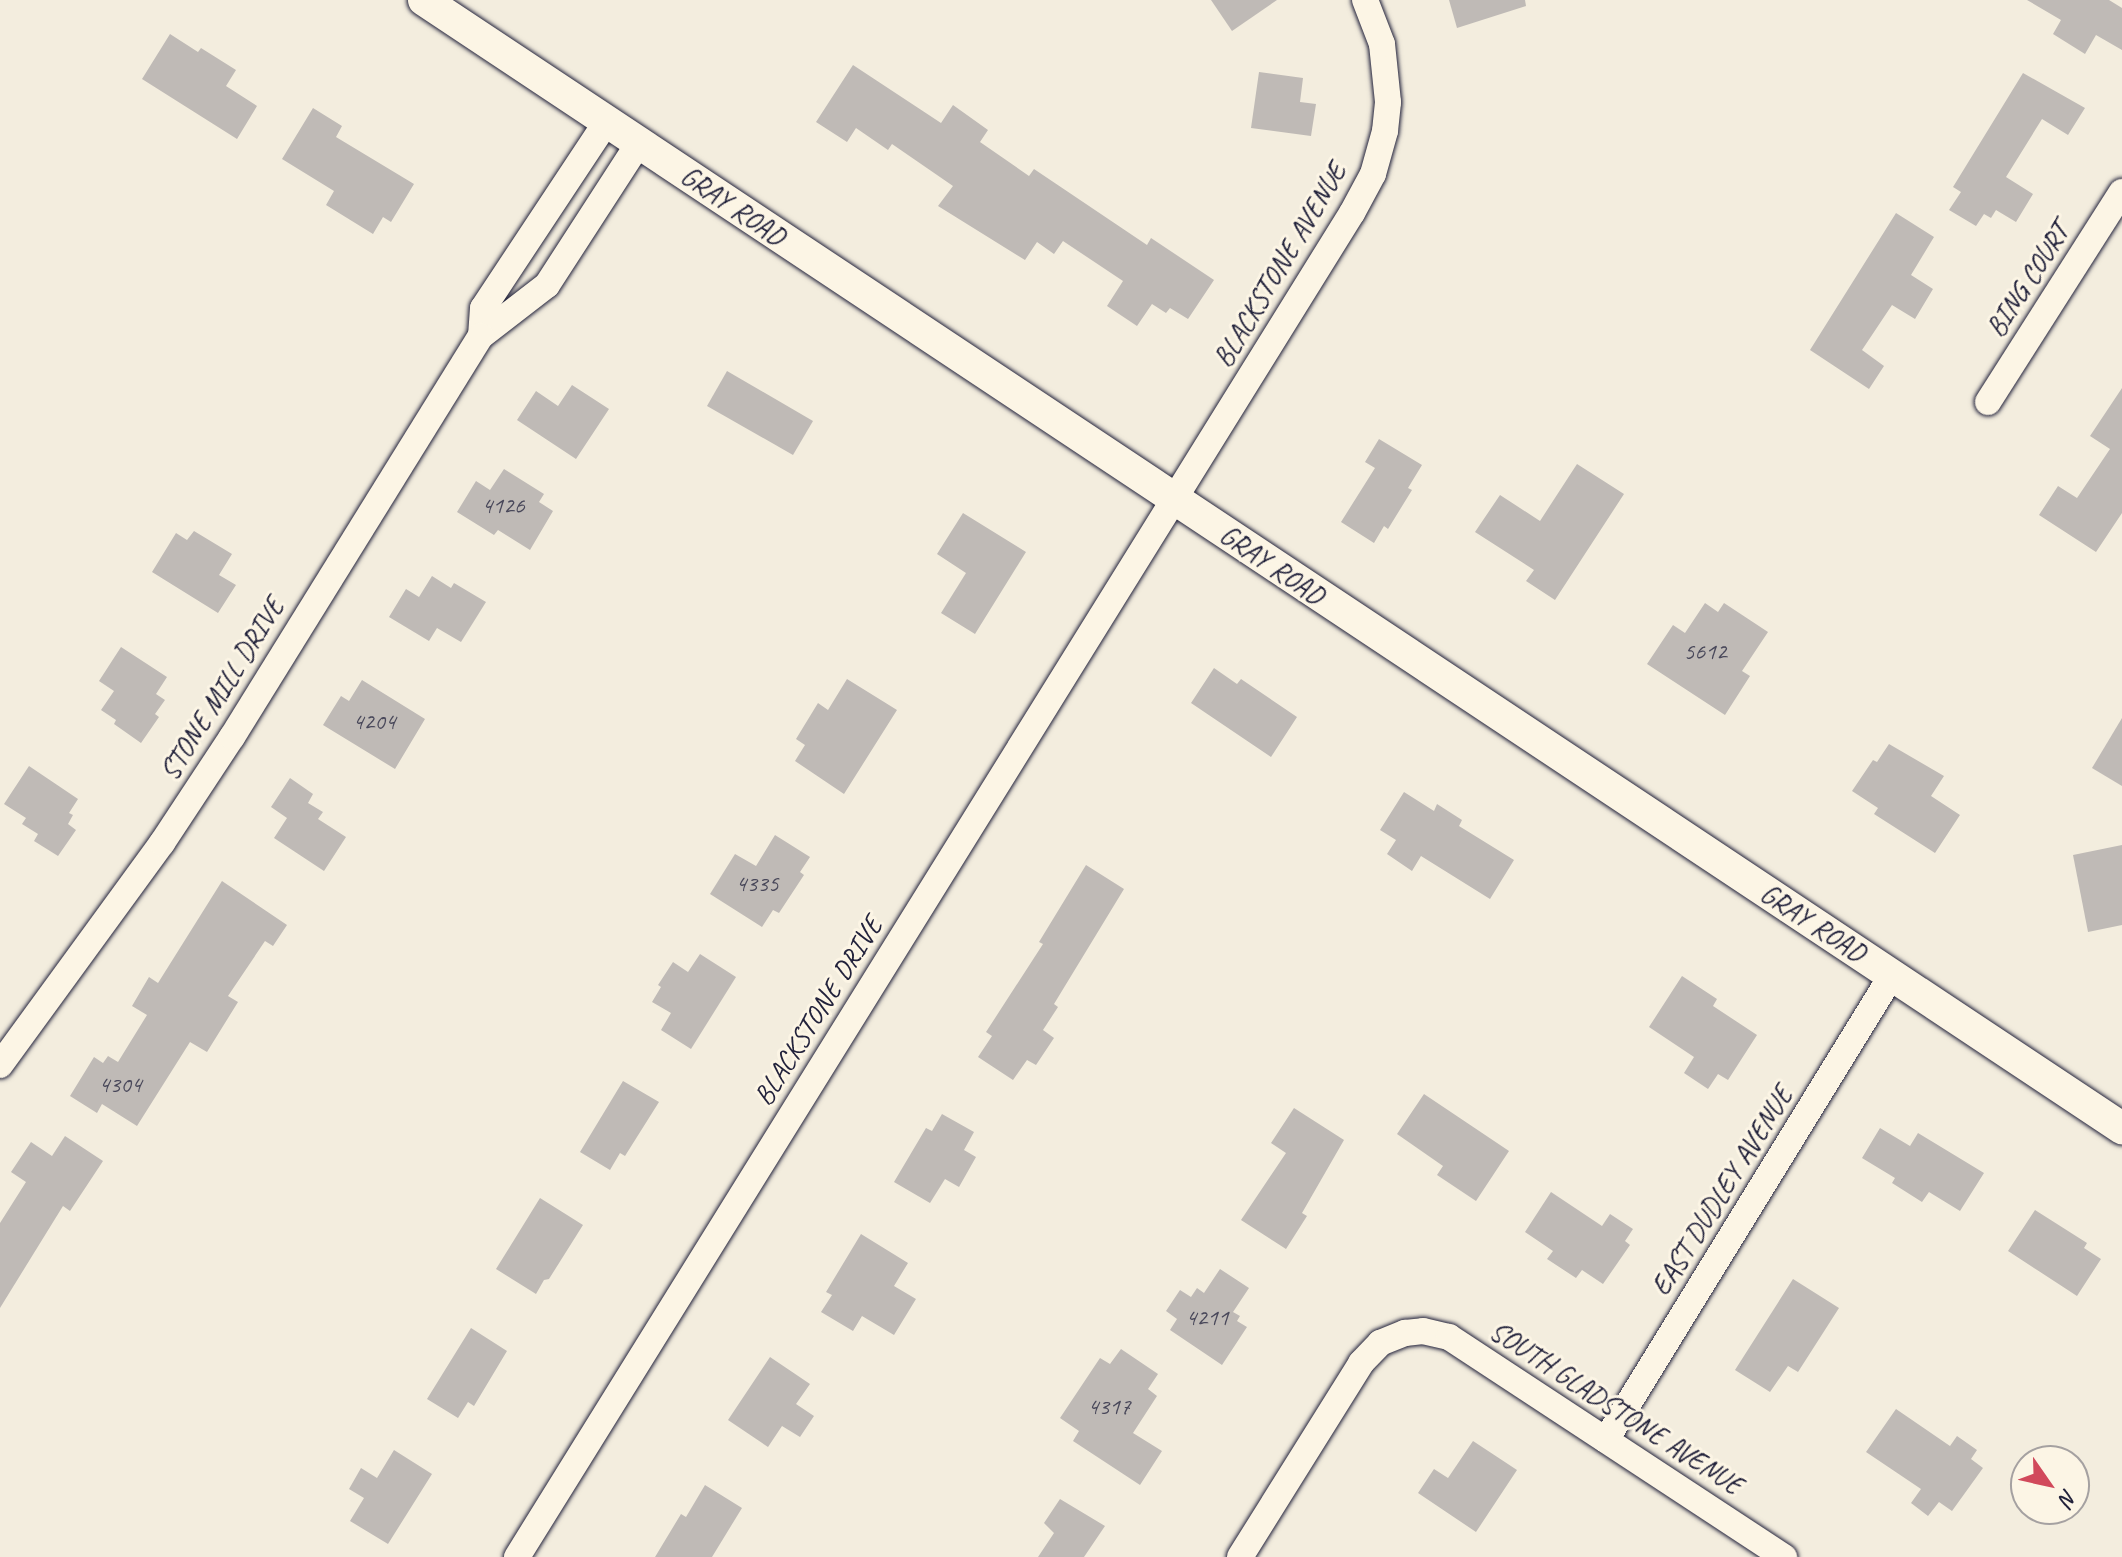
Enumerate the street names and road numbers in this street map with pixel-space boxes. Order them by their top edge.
street label: BLACKSTONE AVENUE [1206,157,1354,373]
street label: GRAY ROAD [674,158,792,254]
street label: BING COURT [1979,217,2077,343]
street label: GRAY ROAD [1213,517,1331,613]
street label: STONE MILL DRIVE [153,592,291,786]
street label: GRAY ROAD [1753,876,1873,970]
street label: BLACKSTONE DRIVE [746,910,890,1112]
street label: EAST DUDLEY AVENUE [1644,1081,1800,1301]
street label: SOUTH GLADSTONE AVENUE [1483,1313,1749,1503]

